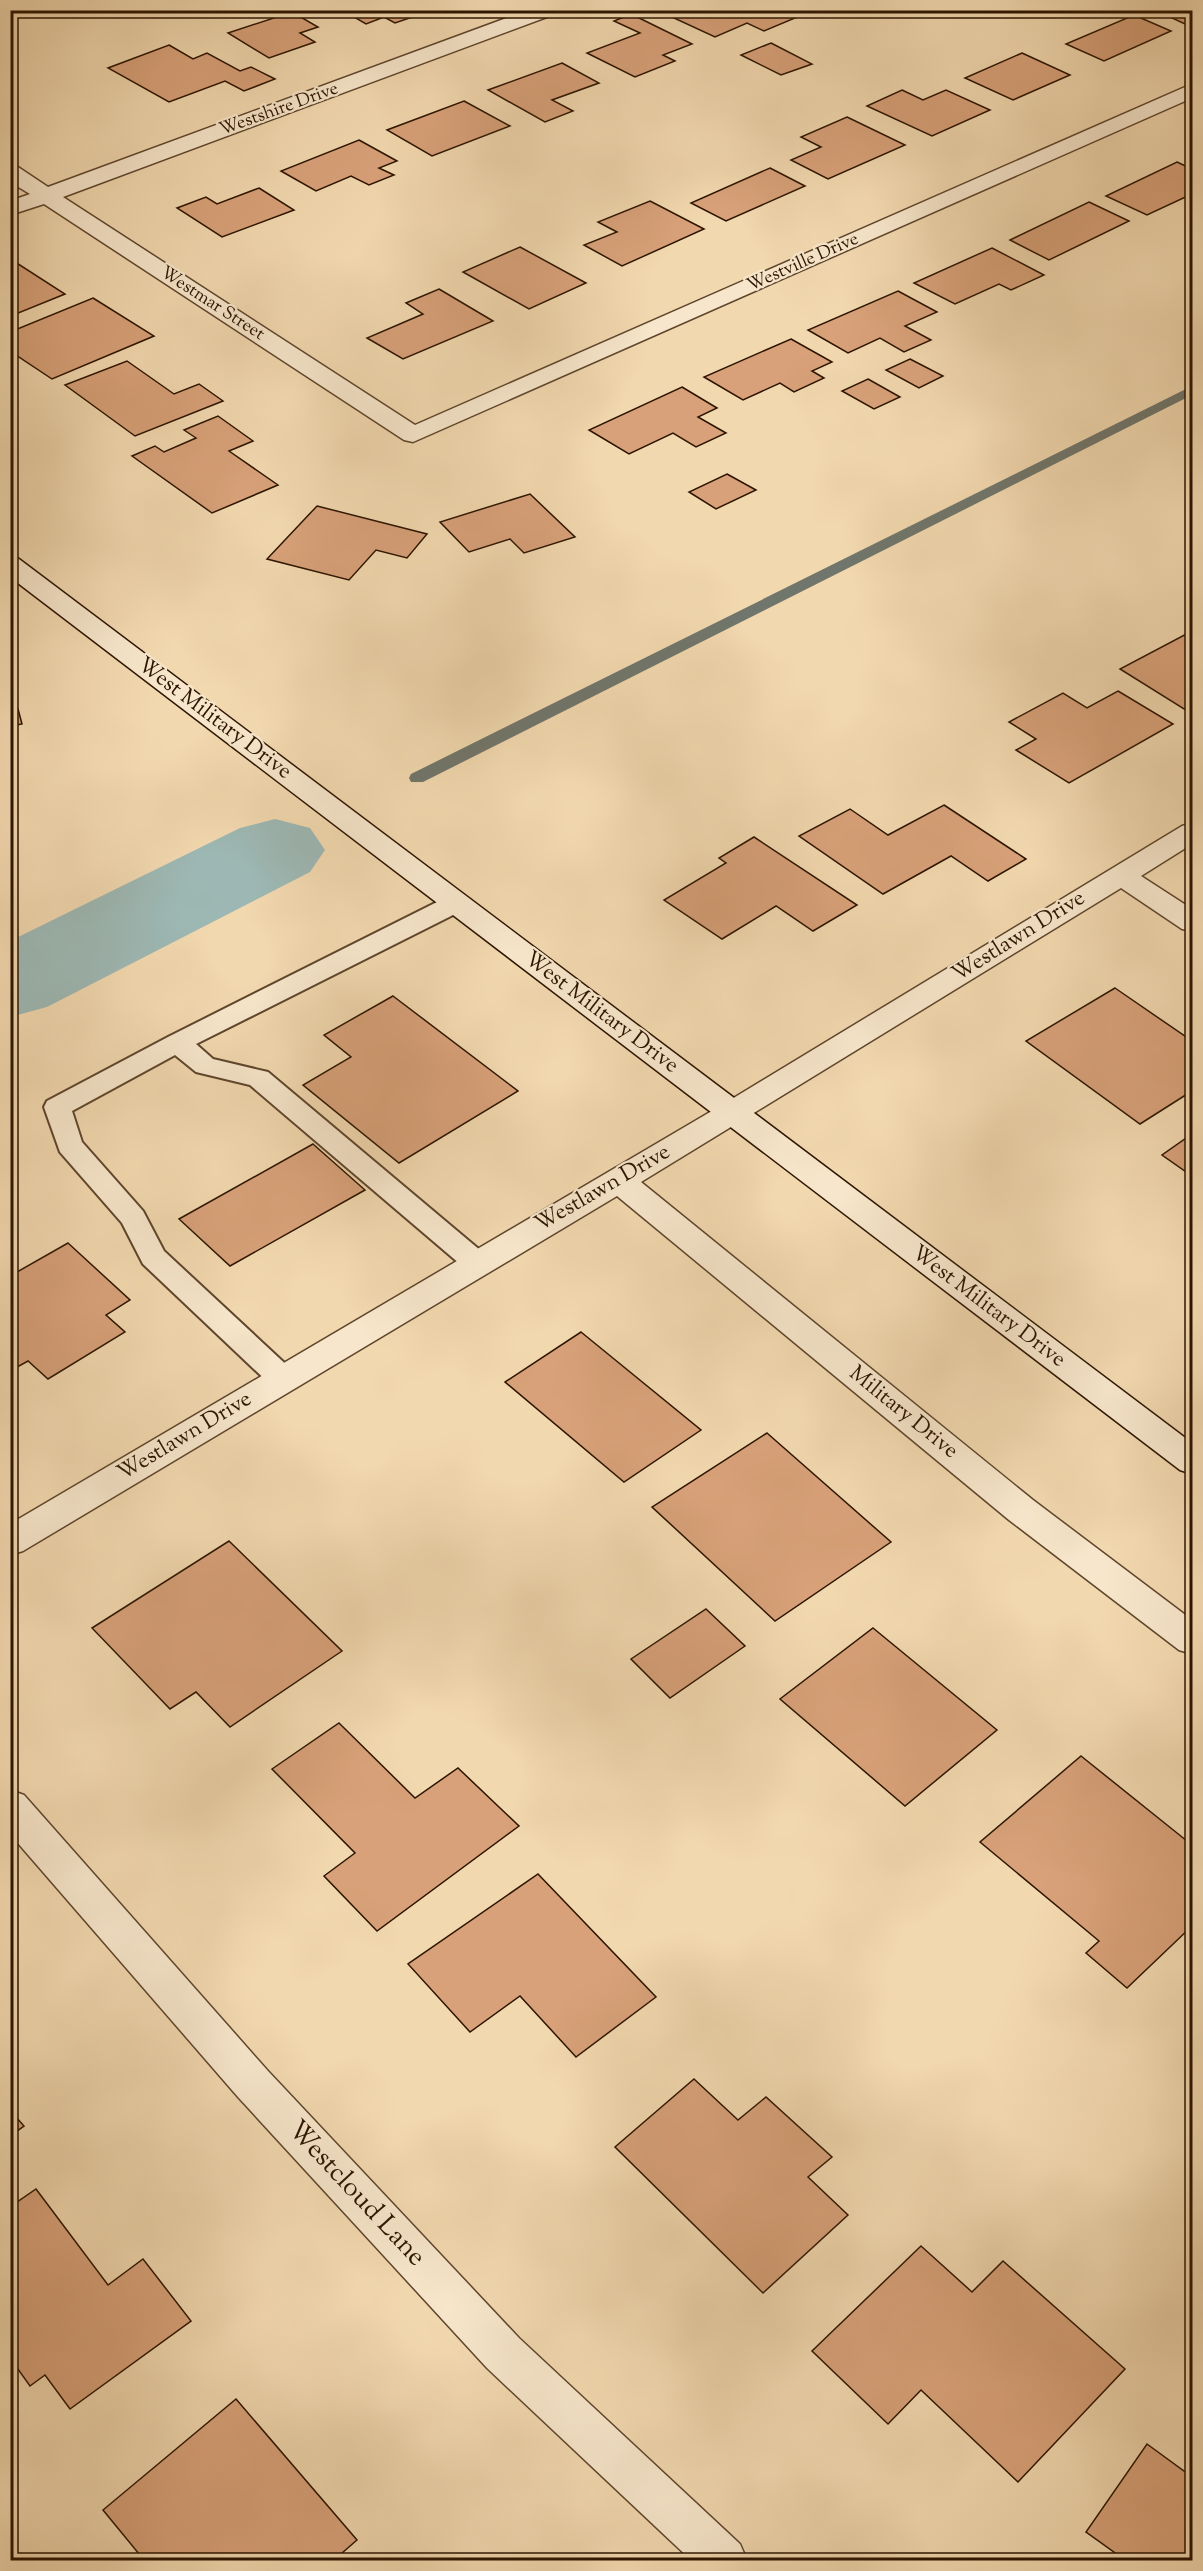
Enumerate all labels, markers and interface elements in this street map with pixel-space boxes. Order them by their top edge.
street label: Westshire Drive [216,76,342,144]
street label: Westville Drive [743,227,863,299]
street label: Westmar Street [155,260,269,348]
street label: West Military Drive [130,650,298,788]
street label: Westlawn Drive [946,883,1092,991]
street label: West Military Drive [517,944,685,1082]
street label: Westlawn Drive [529,1137,677,1241]
street label: West Military Drive [904,1238,1072,1376]
street label: Military Drive [841,1359,965,1467]
street label: Westlawn Drive [112,1384,258,1490]
street label: Westcloud Lane [278,2112,434,2276]

